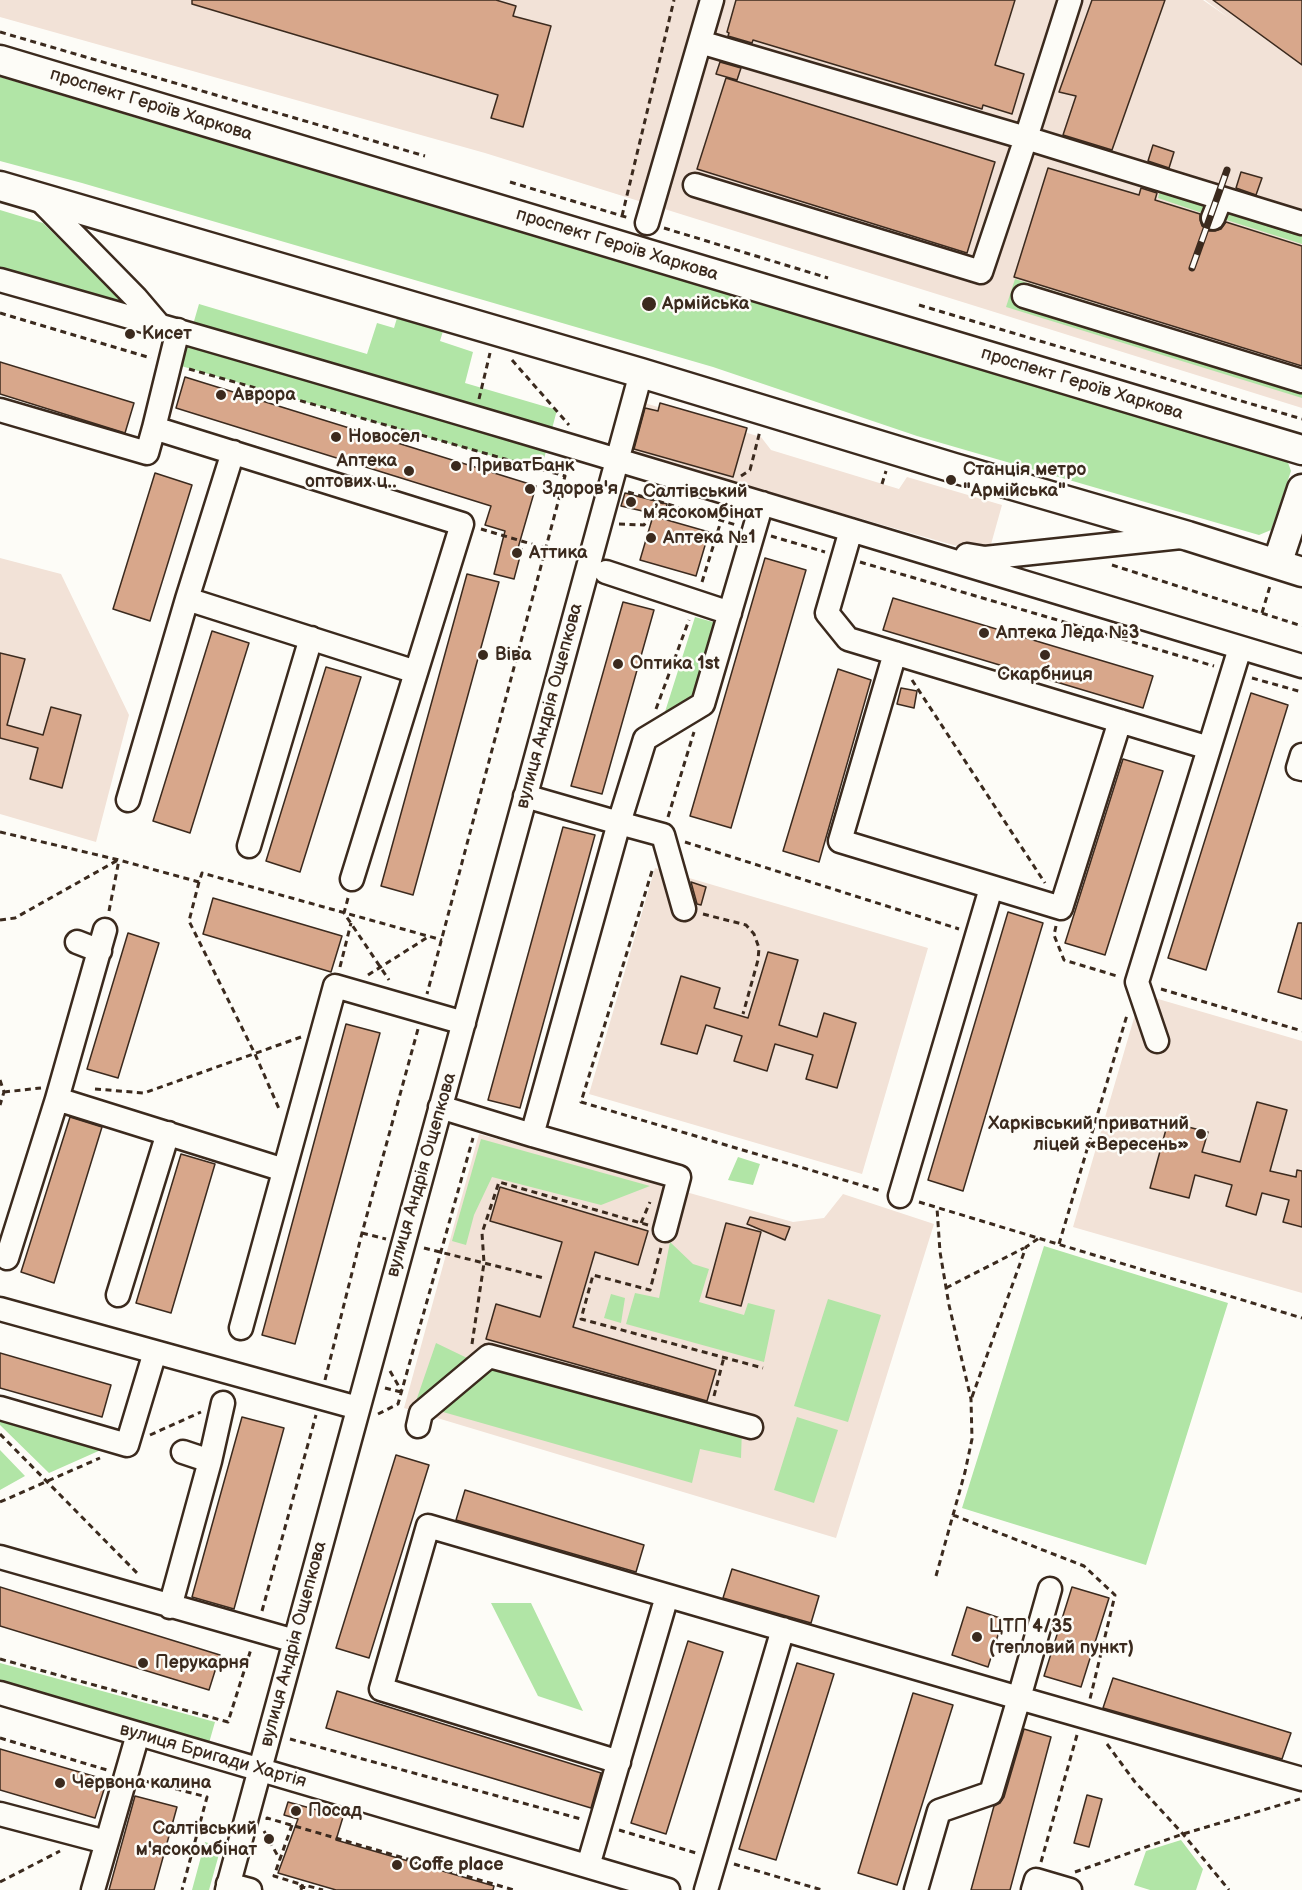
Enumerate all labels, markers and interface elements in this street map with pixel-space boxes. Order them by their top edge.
street label: проспект Героїв Харкова [47,64,255,146]
street label: проспект Героїв Харкова [513,204,721,286]
place label: Армійська [662,293,749,315]
marker: Армійська [640,295,658,313]
place label: Кисет [142,323,192,345]
marker: Кисет [123,327,137,341]
street label: проспект Героїв Харкова [978,343,1186,425]
place label: Аврора [233,384,296,406]
marker: Аврора [214,388,228,402]
place label: Новосел [348,426,420,448]
marker: Новосел [329,430,343,444]
place label: Аптека оптових ц‥ [305,450,397,492]
place label: ПриватБанк [468,455,575,477]
marker: ПриватБанк [449,459,463,473]
place label: Станція метро "Армійська" [963,459,1086,502]
marker: Аптека оптових ц‥ [402,464,416,478]
marker: Станція метро "Армійська" [944,473,958,487]
place label: Здоров'я [542,478,618,500]
place label: Салтівський мʼясокомбінат [643,481,763,524]
marker: Здоров'я [523,482,537,496]
marker: Салтівський мʼясокомбінат [624,495,638,509]
place label: Аптека №1 [663,527,756,549]
marker: Аптека №1 [644,531,658,545]
place label: Аттика [529,542,588,564]
marker: Аттика [510,546,524,560]
street label: вулиця Андрія Ощепкова [512,601,588,811]
place label: Аптека Леда №3 [996,622,1139,644]
marker: Аптека Леда №3 [977,626,991,640]
place label: Віва [495,644,531,666]
marker: Віва [476,648,490,662]
marker: Скарбниця [1038,648,1052,662]
place label: Оптика 1st [630,653,720,675]
marker: Оптика 1st [611,657,625,671]
place label: Скарбниця [997,664,1093,686]
street label: вулиця Андрія Ощепкова [382,1070,462,1280]
place label: Харківський приватний ліцей «Вересень» [988,1113,1189,1156]
marker: Харківський приватний ліцей «Вересень» [1194,1127,1208,1141]
street label: вулиця Андрія Ощепкова [256,1539,332,1749]
place label: ЦТП 4/35 (тепловий пункт) [989,1616,1134,1658]
marker: ЦТП 4/35 (тепловий пункт) [970,1630,984,1644]
place label: Перукарня [155,1652,249,1674]
marker: Перукарня [136,1656,150,1670]
street label: вулиця Бригади Хартія [117,1719,309,1793]
place label: Червона калина [72,1772,211,1794]
marker: Червона калина [53,1776,67,1790]
place label: Посад [308,1800,362,1822]
marker: Посад [289,1804,303,1818]
place label: Салтівський м'ясокомбінат [136,1818,257,1860]
marker: Салтівський м'ясокомбінат [262,1832,276,1846]
place label: Coffe place [409,1854,504,1876]
marker: Coffe place [390,1858,404,1872]

